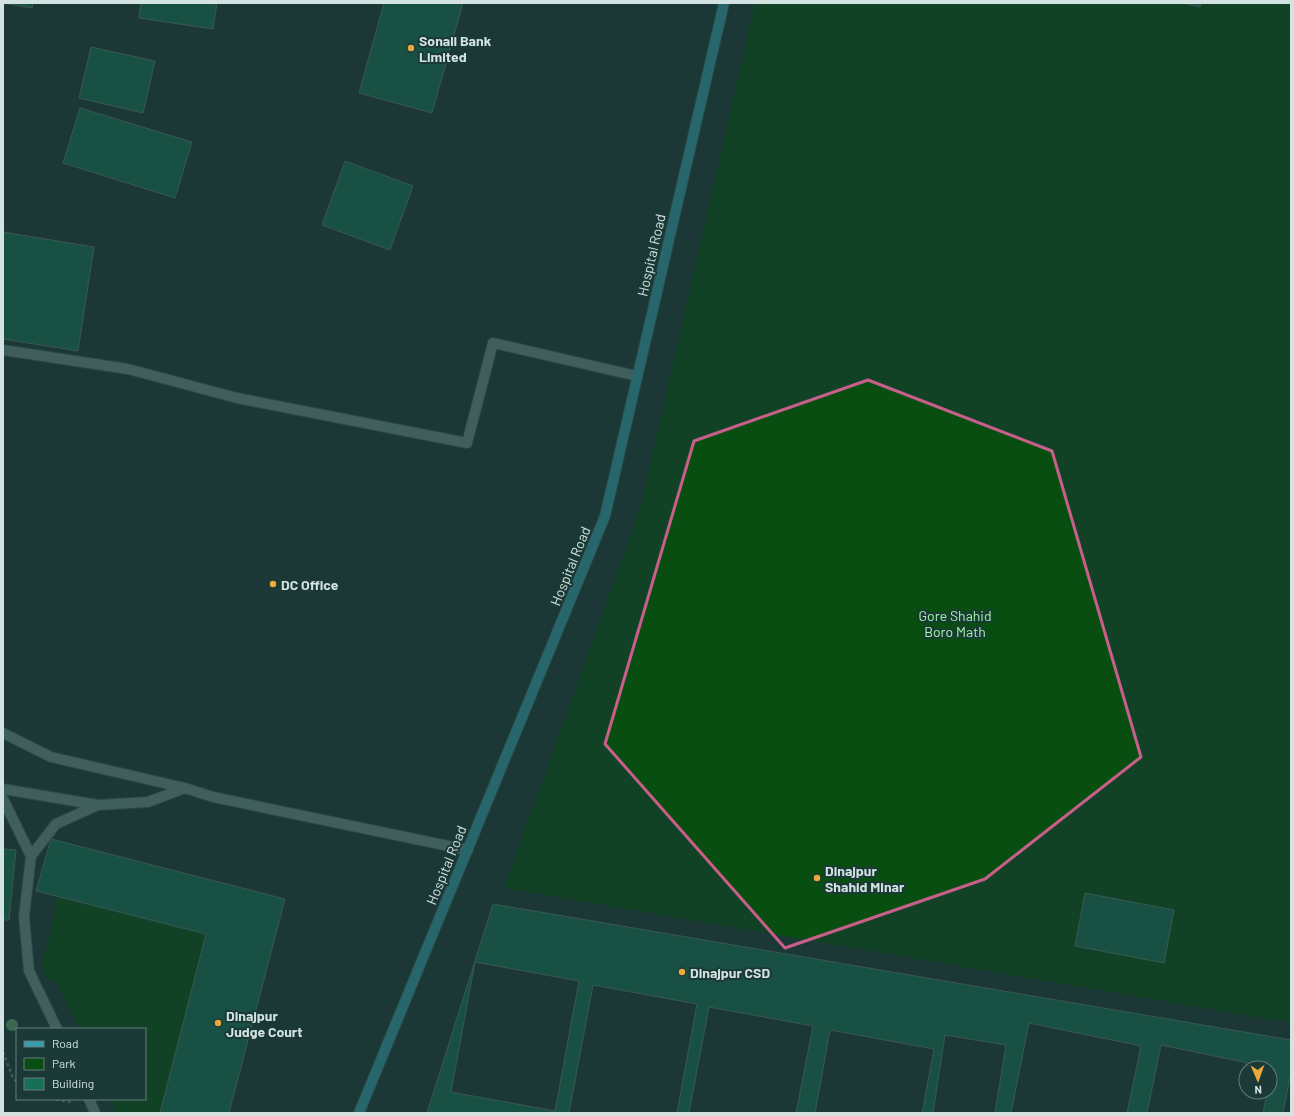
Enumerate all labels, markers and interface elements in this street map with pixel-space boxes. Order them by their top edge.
place label: Sonali Bank Limited [419,32,492,65]
marker: Sonali Bank Limited [406,43,416,53]
street label: Hospital Road [633,212,669,298]
street label: Hospital Road [546,524,594,608]
place label: DC Office [281,576,339,593]
marker: DC Office [268,579,278,589]
park label: Gore Shahid Boro Math [918,607,992,640]
street label: Hospital Road [422,823,470,907]
place label: Dinajpur Shahid Minar [825,862,905,895]
marker: Dinajpur Shahid Minar [812,873,822,883]
place label: Dinajpur CSD [690,964,770,981]
marker: Dinajpur CSD [677,967,687,977]
place label: Dinajpur Judge Court [226,1007,303,1040]
marker: Dinajpur Judge Court [213,1018,223,1028]
legend [16,1028,146,1100]
text: Road [52,1036,79,1050]
text: Park [52,1056,76,1070]
north arrow [1238,1060,1278,1100]
text: Building [52,1076,94,1090]
text: N [1254,1084,1262,1097]

